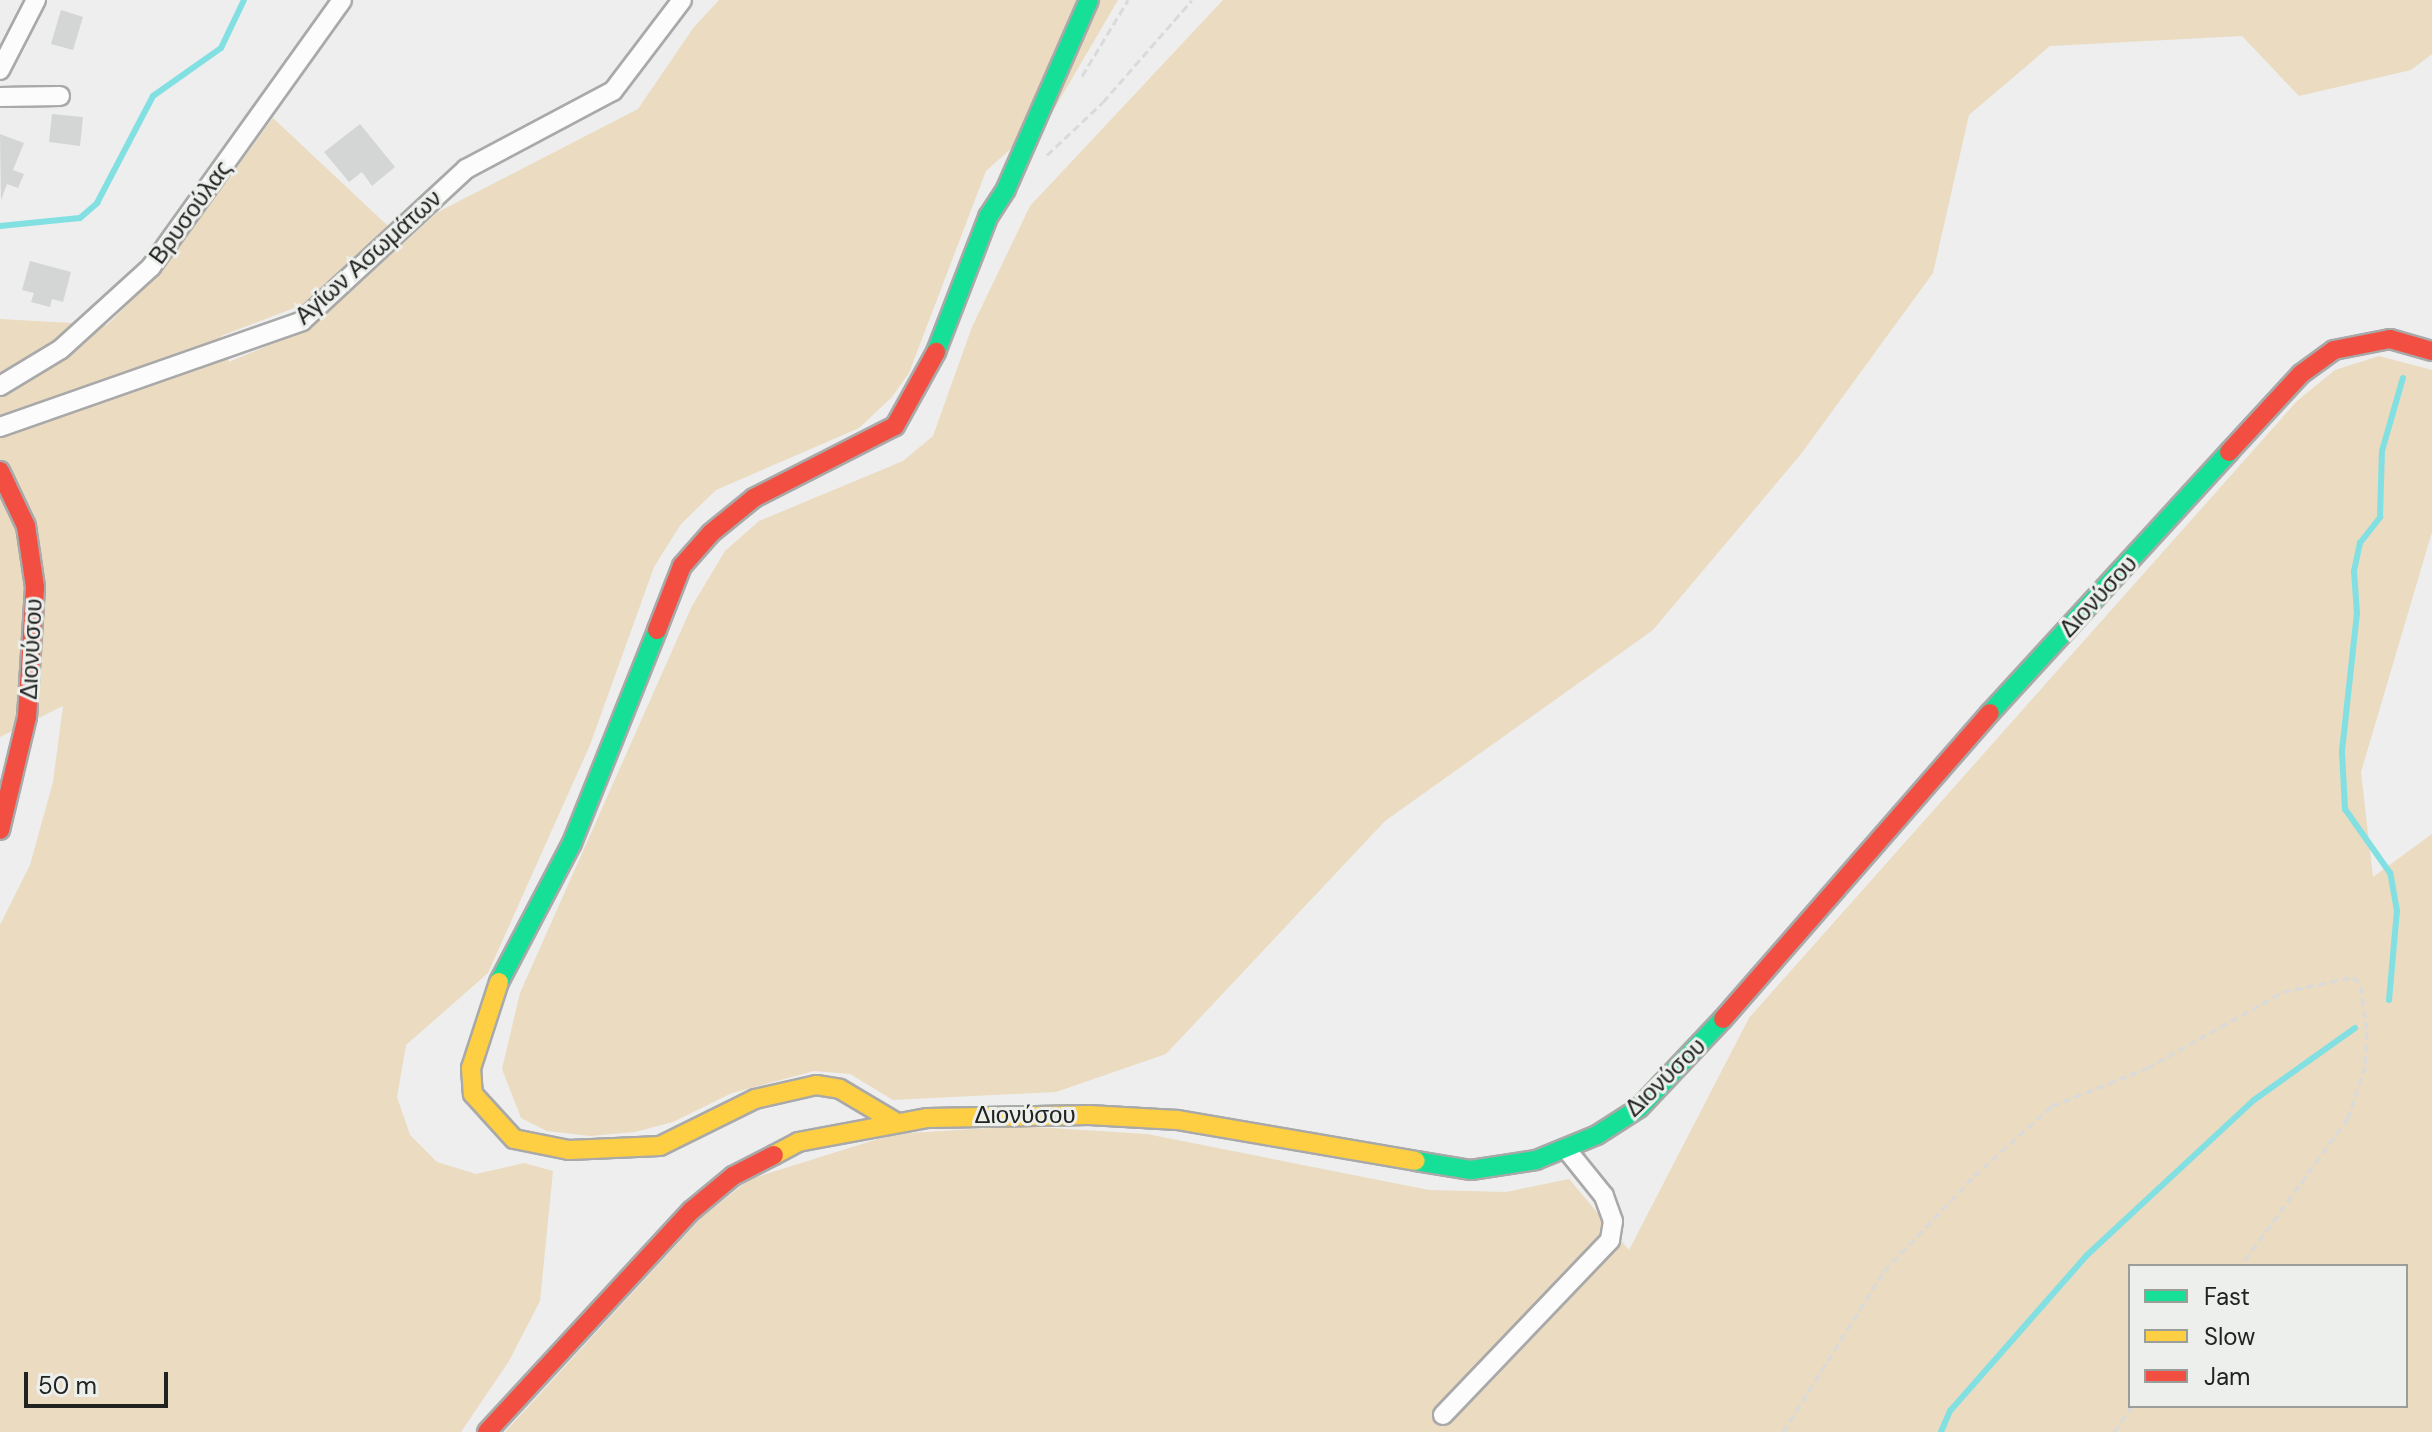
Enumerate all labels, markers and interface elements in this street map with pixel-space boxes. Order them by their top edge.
street label: Βρυσούλας [143,155,237,269]
street label: Αγίων Ασωμάτων [289,184,447,330]
street label: Διονύσου [2053,549,2143,643]
street label: Διονύσου [14,598,48,700]
street label: Διονύσου [1619,1032,1711,1122]
street label: Διονύσου [974,1101,1076,1129]
legend [2128,1264,2408,1408]
text: Fast [2204,1281,2250,1312]
text: Slow [2204,1321,2255,1352]
scale bar [28,1356,172,1406]
text: Jam [2204,1361,2250,1392]
text: 50 m [38,1370,97,1401]

